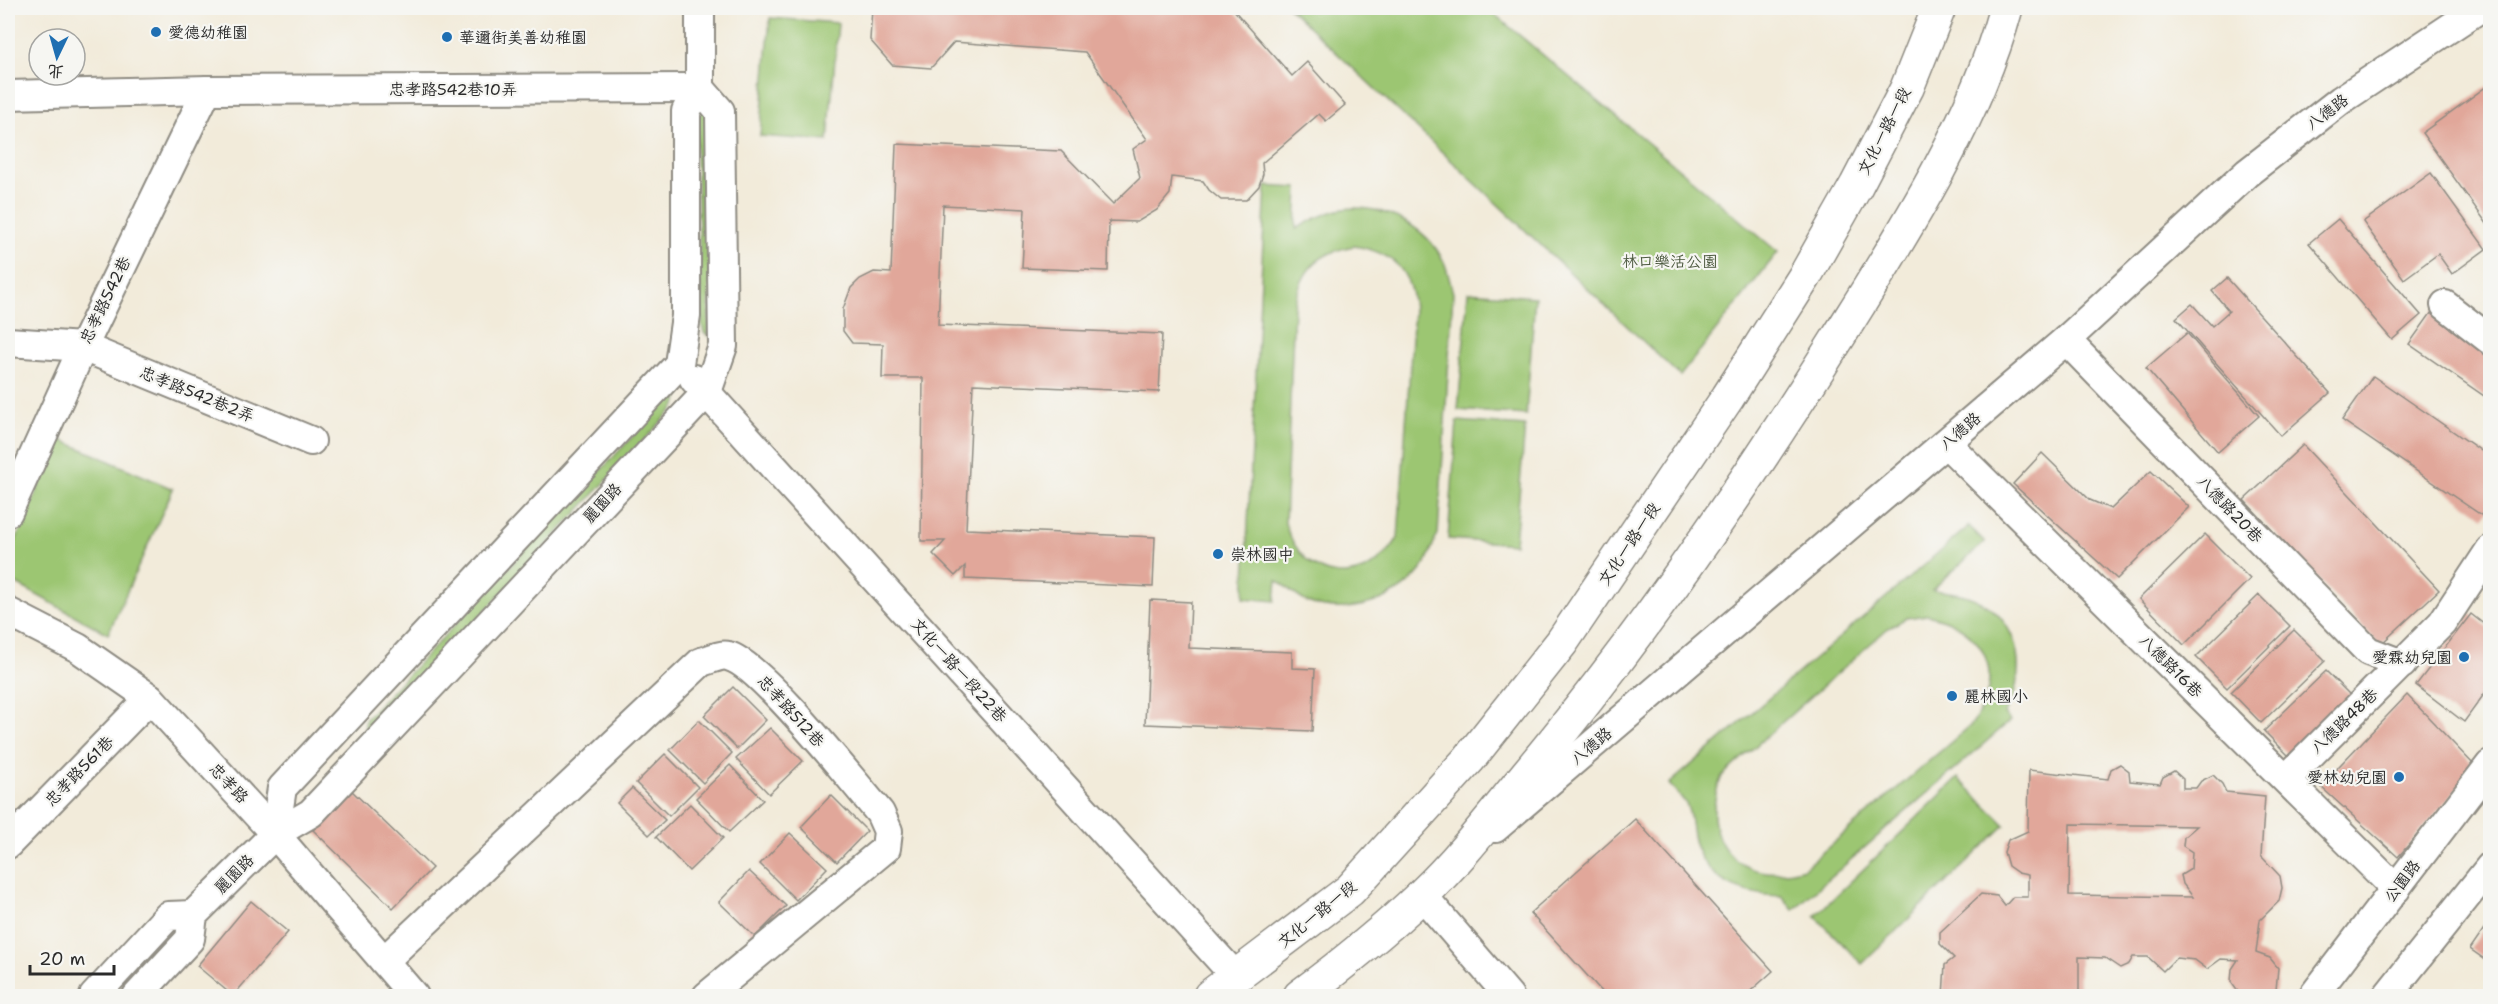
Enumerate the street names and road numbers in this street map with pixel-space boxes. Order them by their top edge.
street label: 忠孝路542巷10弄 [389,79,517,100]
street label: 文化一路一段 [1853,83,1915,179]
street label: 八德路 [2302,89,2352,135]
street label: 忠孝路542巷 [75,253,135,347]
street label: 忠孝路542巷2弄 [137,361,257,427]
street label: 八德路 [1935,407,1985,455]
street label: 八德路20巷 [2193,471,2267,547]
street label: 麗園路 [578,478,626,528]
street label: 文化一路一段 [1593,498,1665,590]
street label: 文化一路一段22巷 [906,613,1012,727]
street label: 八德路16巷 [2135,630,2207,702]
street label: 忠孝路512巷 [753,670,829,752]
street label: 八德路48巷 [2306,684,2382,758]
street label: 八德路 [1566,723,1616,769]
street label: 忠孝路561巷 [40,731,118,811]
street label: 忠孝路 [205,758,253,808]
street label: 麗園路 [210,850,258,898]
street label: 公園路 [2379,856,2425,906]
street label: 文化一路一段 [1273,876,1361,952]

